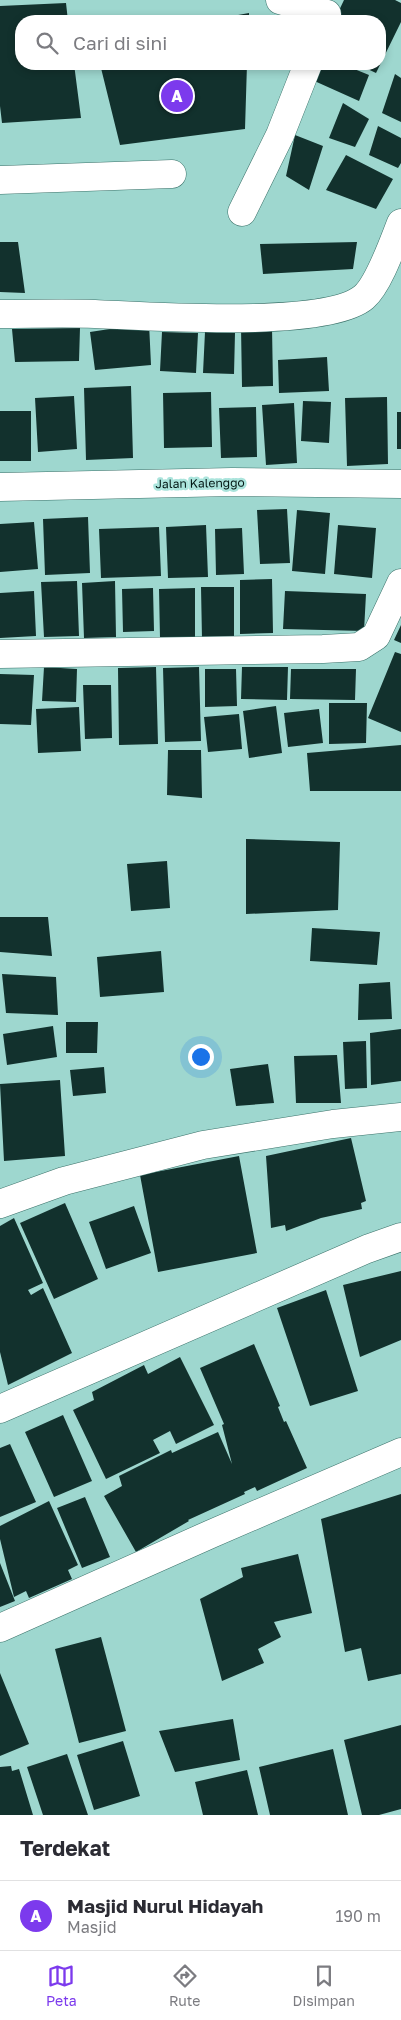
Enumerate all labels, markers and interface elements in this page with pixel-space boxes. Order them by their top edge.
search box [15,15,386,70]
icon: search [33,29,61,57]
text: Cari di sini [73,31,167,54]
pin: A [161,77,193,115]
street label: Jalan Kalenggo [155,475,245,491]
your location [188,1044,214,1070]
text: Terdekat [20,1835,110,1861]
text: Masjid Nurul Hidayah [67,1894,263,1917]
text: A [30,1906,42,1926]
text: 190 m [335,1906,381,1926]
text: Masjid [67,1917,117,1937]
tab: Peta [46,1962,77,2009]
tab: Rute [169,1962,200,2009]
tab: Disimpan [293,1962,355,2009]

